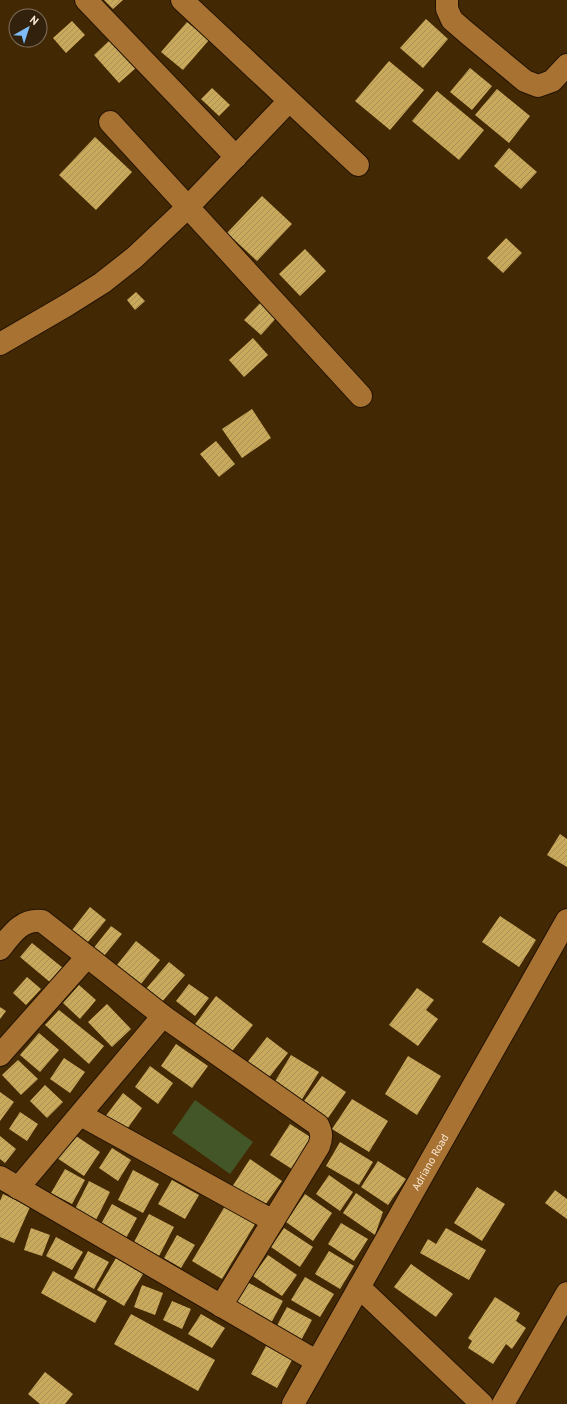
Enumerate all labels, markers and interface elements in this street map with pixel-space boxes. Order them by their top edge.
north arrow [8,8,48,48]
text: N [27,13,42,28]
street label: Adriano Road [408,1131,452,1193]

